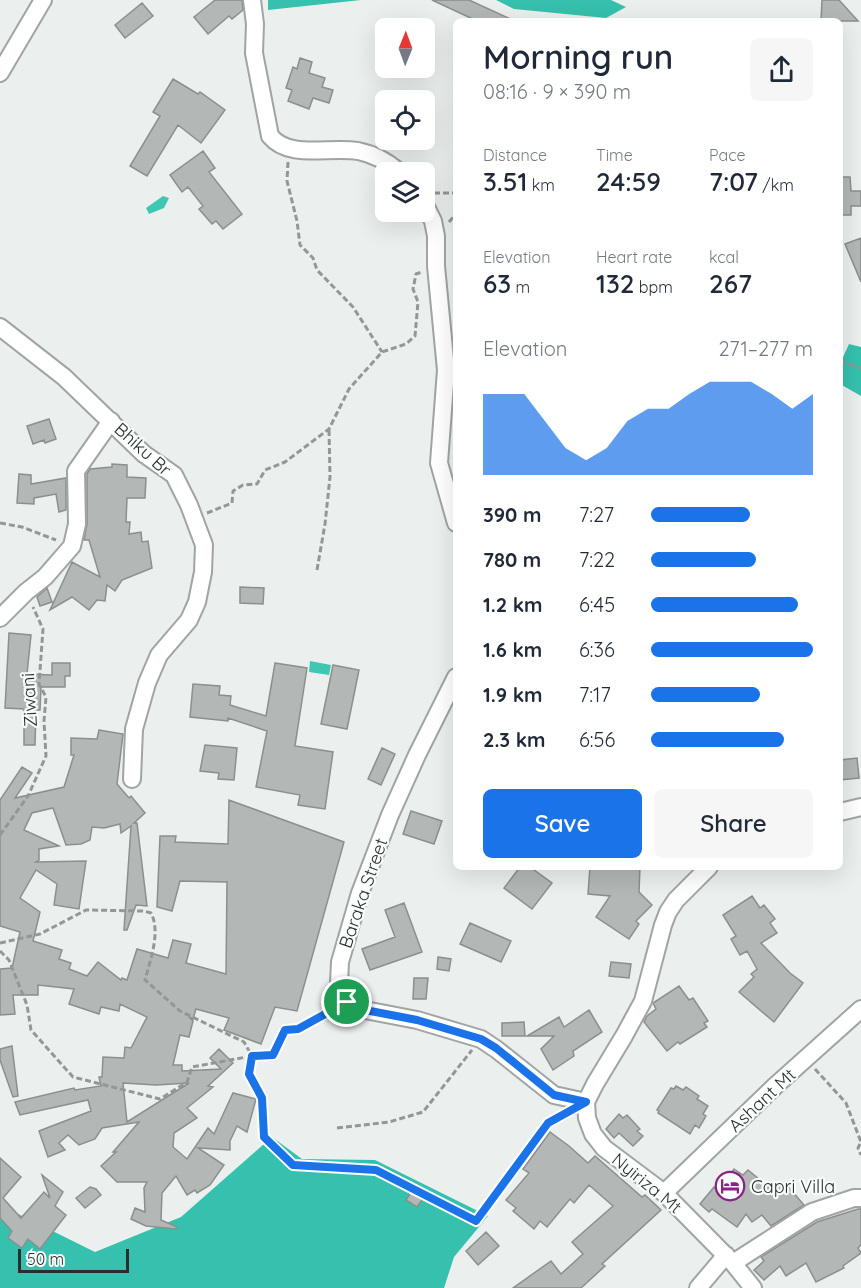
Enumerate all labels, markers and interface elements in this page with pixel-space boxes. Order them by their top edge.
north arrow [375,18,435,78]
map controls [375,18,435,222]
text: Morning run [483,36,673,77]
button: share [750,38,813,101]
text: 08:16 · 9 × 390 m [483,79,631,104]
button: locate [375,90,435,150]
text: Distance [483,145,547,165]
text: Time [596,145,633,165]
text: Pace [709,145,745,165]
button: layers [375,162,435,222]
text: 3.51 [483,165,527,198]
text: 24:59 [596,165,661,198]
text: 7:07 [709,165,758,198]
text: km [527,175,555,195]
text: /km [758,175,794,195]
text: Elevation [483,247,550,267]
text: Heart rate [596,247,672,267]
text: kcal [709,247,739,267]
text: 63 [483,267,511,300]
text: 132 [596,267,634,300]
text: 267 [709,267,752,300]
text: m [511,277,530,297]
text: bpm [634,277,673,297]
text: Elevation [483,336,567,361]
text: 271–277 m [719,336,813,361]
street label: Bhiku Br [110,417,176,481]
text: 390 m [483,502,541,527]
text: 7:27 [579,502,614,527]
text: 780 m [483,547,541,572]
text: 7:22 [579,547,615,572]
text: 1.2 km [483,592,543,617]
text: 6:45 [579,592,615,617]
text: 1.6 km [483,637,542,662]
text: 6:36 [579,637,615,662]
street label: Ziwani [16,672,42,728]
text: 1.9 km [483,682,543,707]
text: 7:17 [579,682,611,707]
text: 2.3 km [483,727,546,752]
text: 6:56 [579,727,615,752]
button: Save [483,789,642,858]
button: Share [654,789,813,858]
street label: Baraka Street [333,835,393,951]
pin [321,976,372,1027]
icon: arrive [330,985,363,1018]
street label: Ashant Mt [724,1063,800,1137]
street label: Nyiriza Mt [607,1148,687,1218]
hotel icon: Capri Villa [714,1170,746,1202]
place label: Capri Villa [751,1175,835,1198]
scale bar [18,1246,129,1274]
text: 50 m [27,1249,64,1269]

